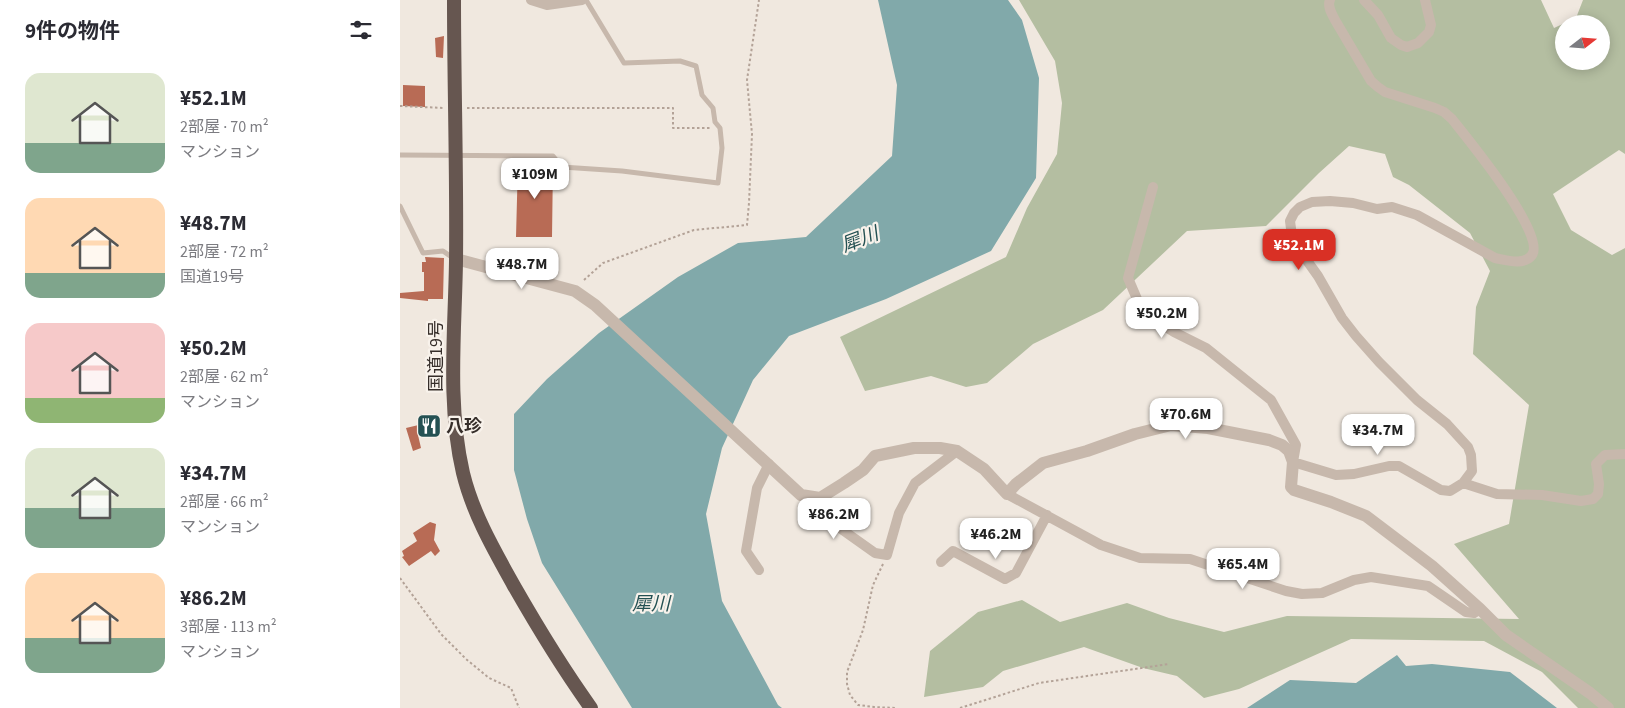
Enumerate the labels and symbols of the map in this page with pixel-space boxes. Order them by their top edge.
north arrow [1555,15,1610,70]
pin: ¥109M [500,158,570,200]
water label: 犀川 [837,220,884,259]
pin: ¥52.1M [1258,228,1340,271]
pin: ¥48.7M [481,248,563,290]
pin: ¥50.2M [1121,296,1203,339]
street label: 国道19号 [424,320,449,392]
pin: ¥70.6M [1145,398,1227,440]
restaurant icon: 八珍 [416,413,442,439]
place label: 八珍 [446,414,482,439]
pin: ¥34.7M [1337,414,1419,456]
pin: ¥86.2M [793,498,875,540]
pin: ¥46.2M [955,518,1037,560]
pin: ¥65.4M [1202,548,1284,590]
water label: 犀川 [632,591,672,618]

